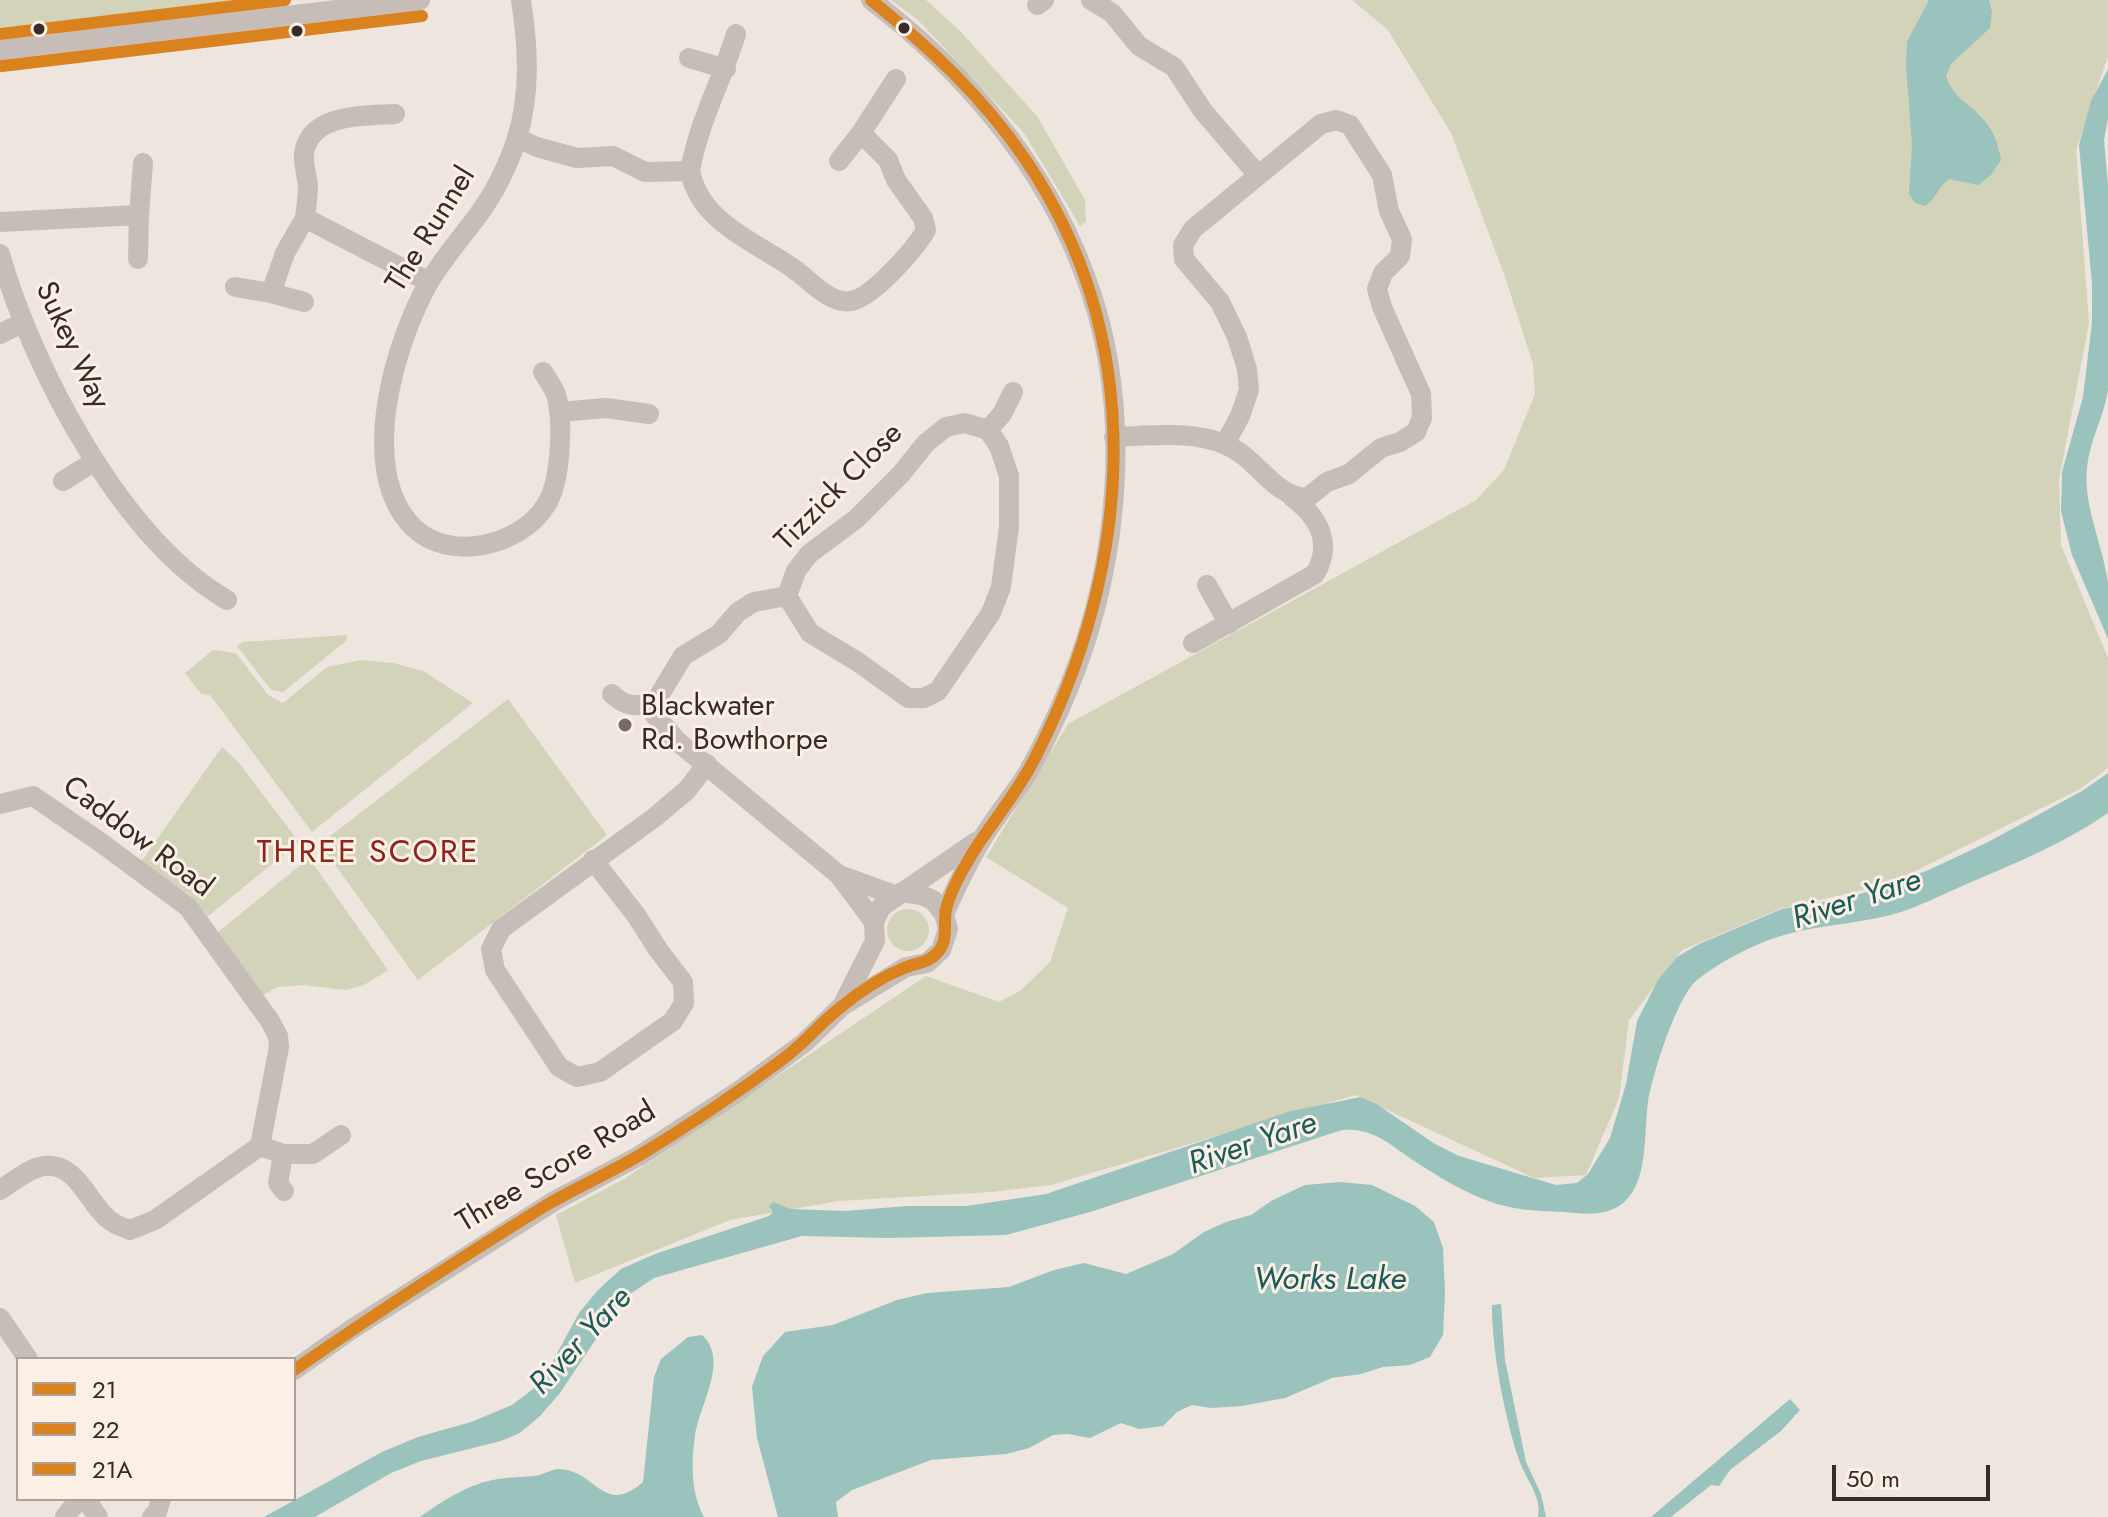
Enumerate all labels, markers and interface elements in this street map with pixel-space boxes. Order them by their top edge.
unlabelled marker [896,20,912,36]
unlabelled marker [31,21,47,37]
unlabelled marker [289,23,305,39]
street label: The Runnel [379,161,485,299]
street label: Sukey Way [26,277,116,415]
street label: Tizzick Close [769,417,911,559]
place label: Blackwater Rd. Bowthorpe [641,690,828,760]
marker: Blackwater Rd. Bowthorpe [616,716,634,734]
street label: Caddow Road [55,770,219,906]
district label: THREE SCORE [257,835,479,873]
water label: River Yare [1788,862,1926,940]
street label: Three Score Road [451,1094,663,1242]
water label: River Yare [1184,1105,1322,1185]
water label: Works Lake [1254,1262,1406,1300]
water label: River Yare [523,1280,641,1404]
legend [16,1357,296,1501]
text: 21 [92,1372,116,1407]
text: 22 [92,1412,119,1447]
scale bar [1836,1449,1994,1499]
text: 21A [92,1452,132,1487]
text: 50 m [1846,1461,1900,1496]

